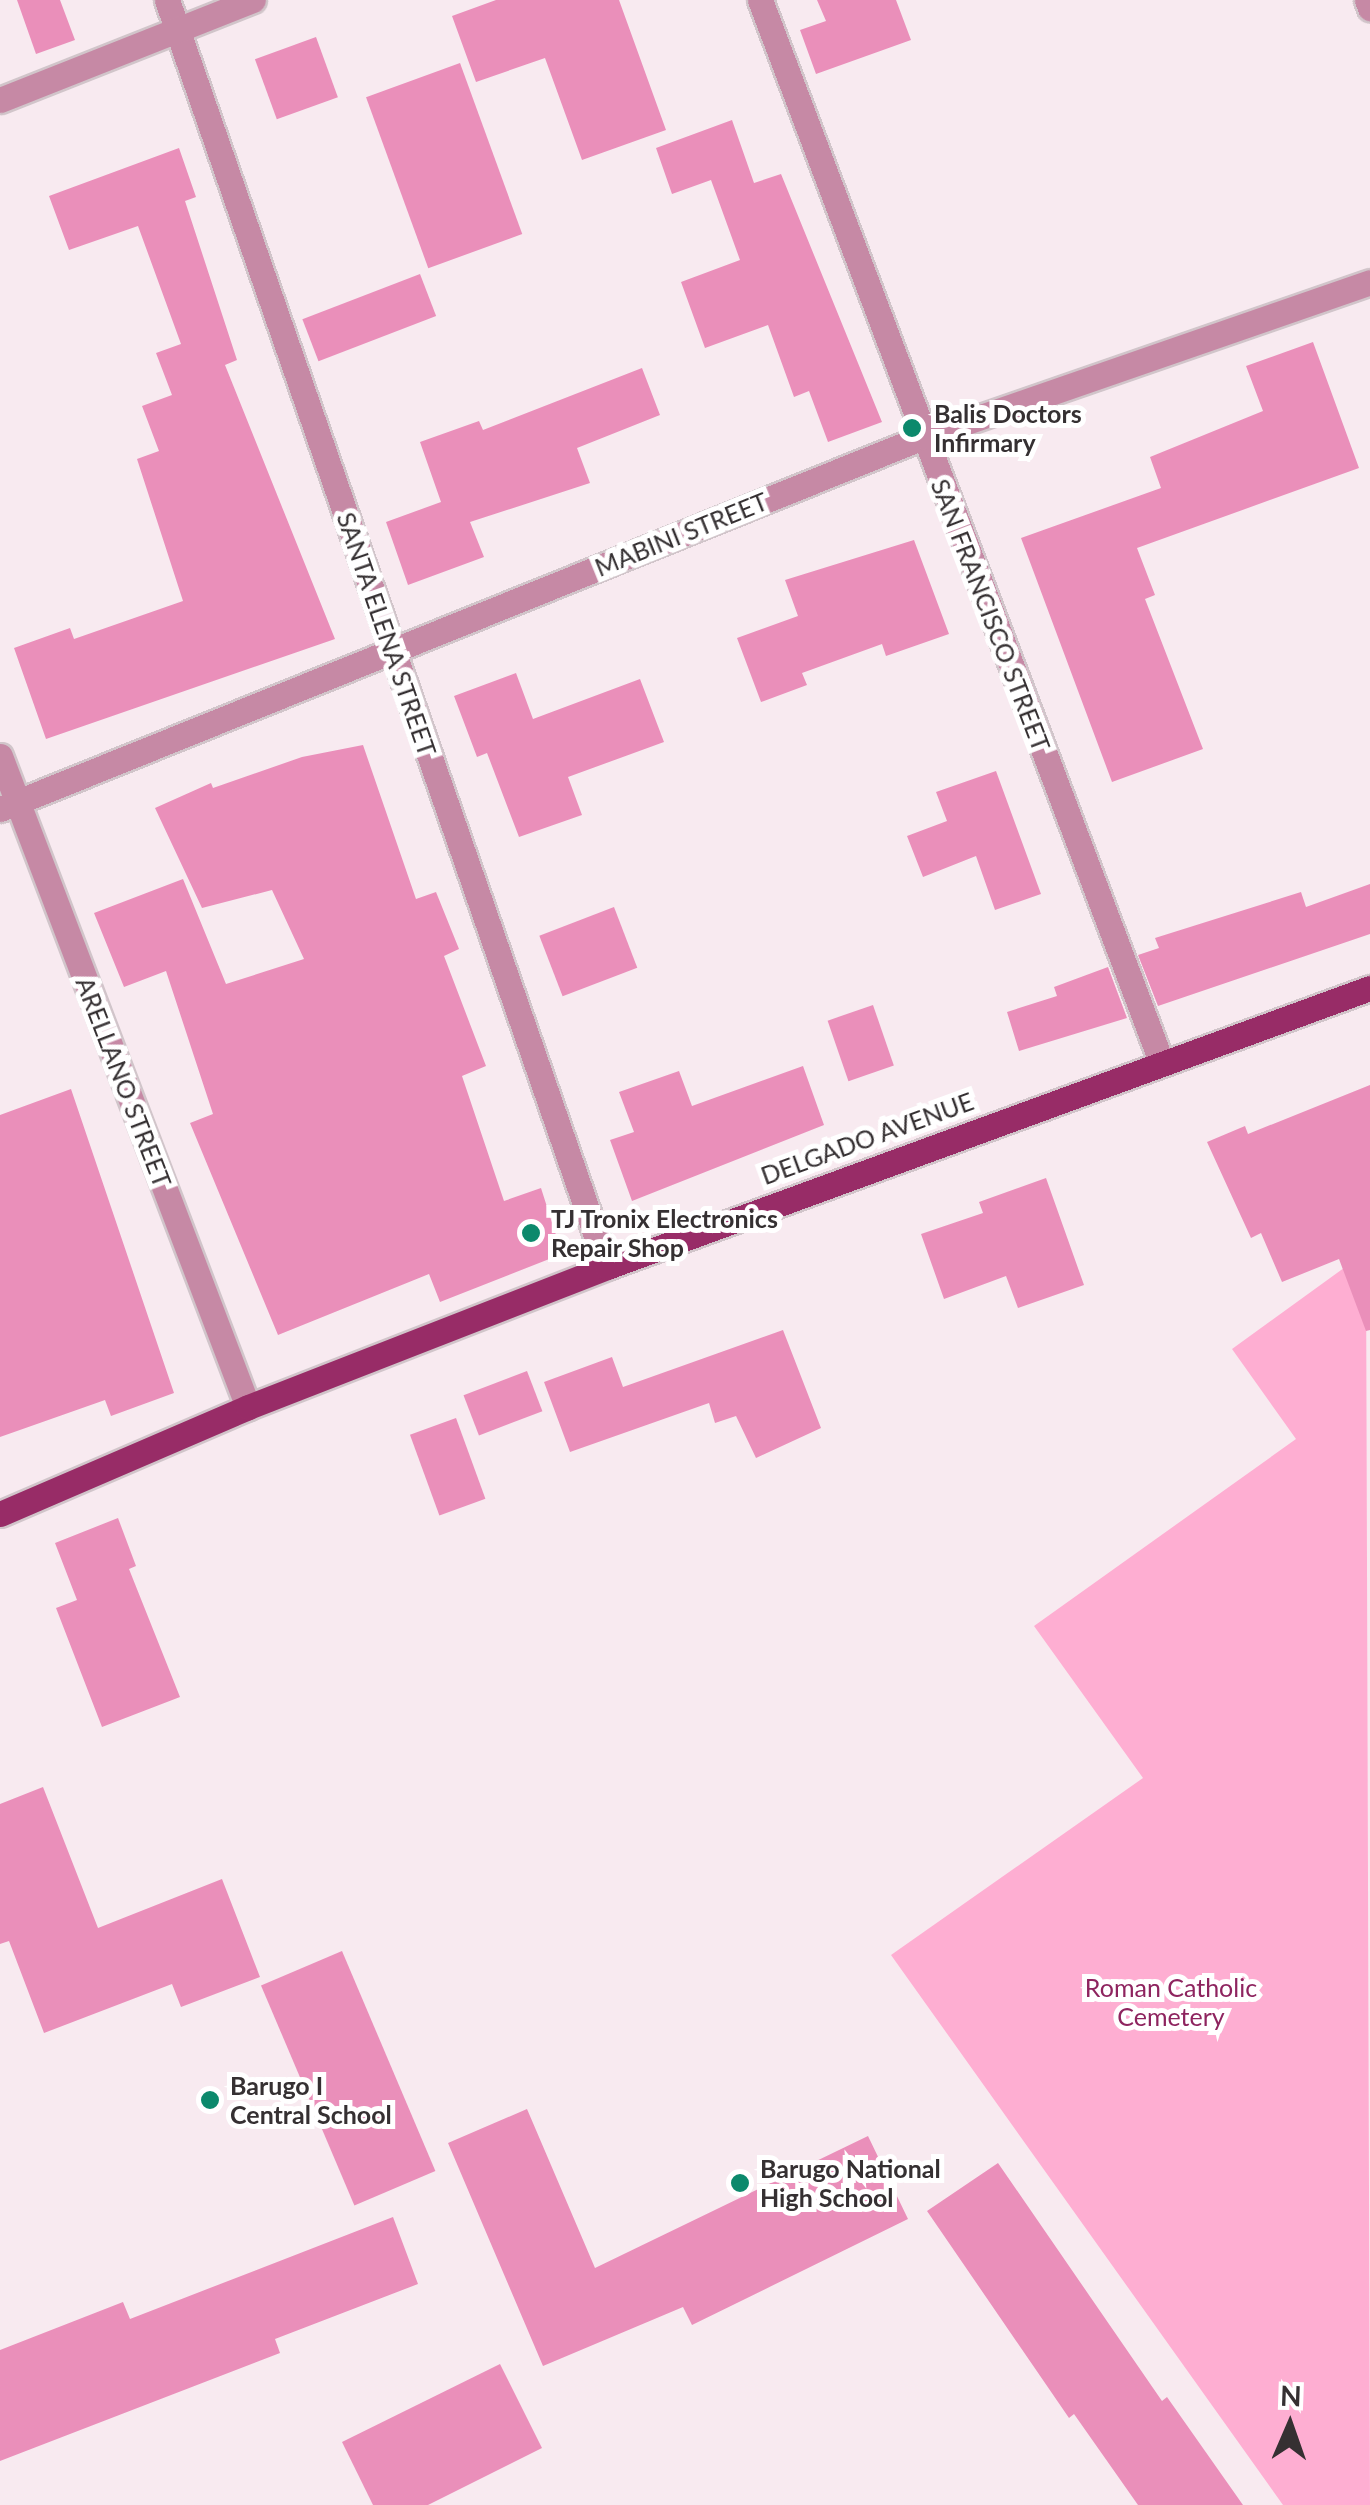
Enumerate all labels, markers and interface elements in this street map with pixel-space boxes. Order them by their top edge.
place label: Balis Doctors Infirmary [934,399,1082,458]
marker: Balis Doctors Infirmary [899,415,925,441]
street label: SAN FRANCISCO STREET [925,475,1057,755]
street label: MABINI STREET [590,486,772,582]
street label: SANTA ELENA STREET [331,507,443,761]
street label: ARELLANO STREET [70,973,178,1191]
street label: DELGADO AVENUE [756,1085,978,1191]
place label: TJ Tronix Electronics Repair Shop [551,1204,779,1263]
marker: TJ Tronix Electronics Repair Shop [520,1222,542,1244]
park label: Roman Catholic Cemetery [1085,1973,1257,2032]
place label: Barugo I Central School [230,2071,392,2130]
marker: Barugo I Central School [199,2089,221,2111]
place label: Barugo National High School [760,2154,941,2213]
marker: Barugo National High School [729,2172,751,2194]
north arrow [1240,2375,1340,2475]
text: N [1280,2378,1302,2412]

